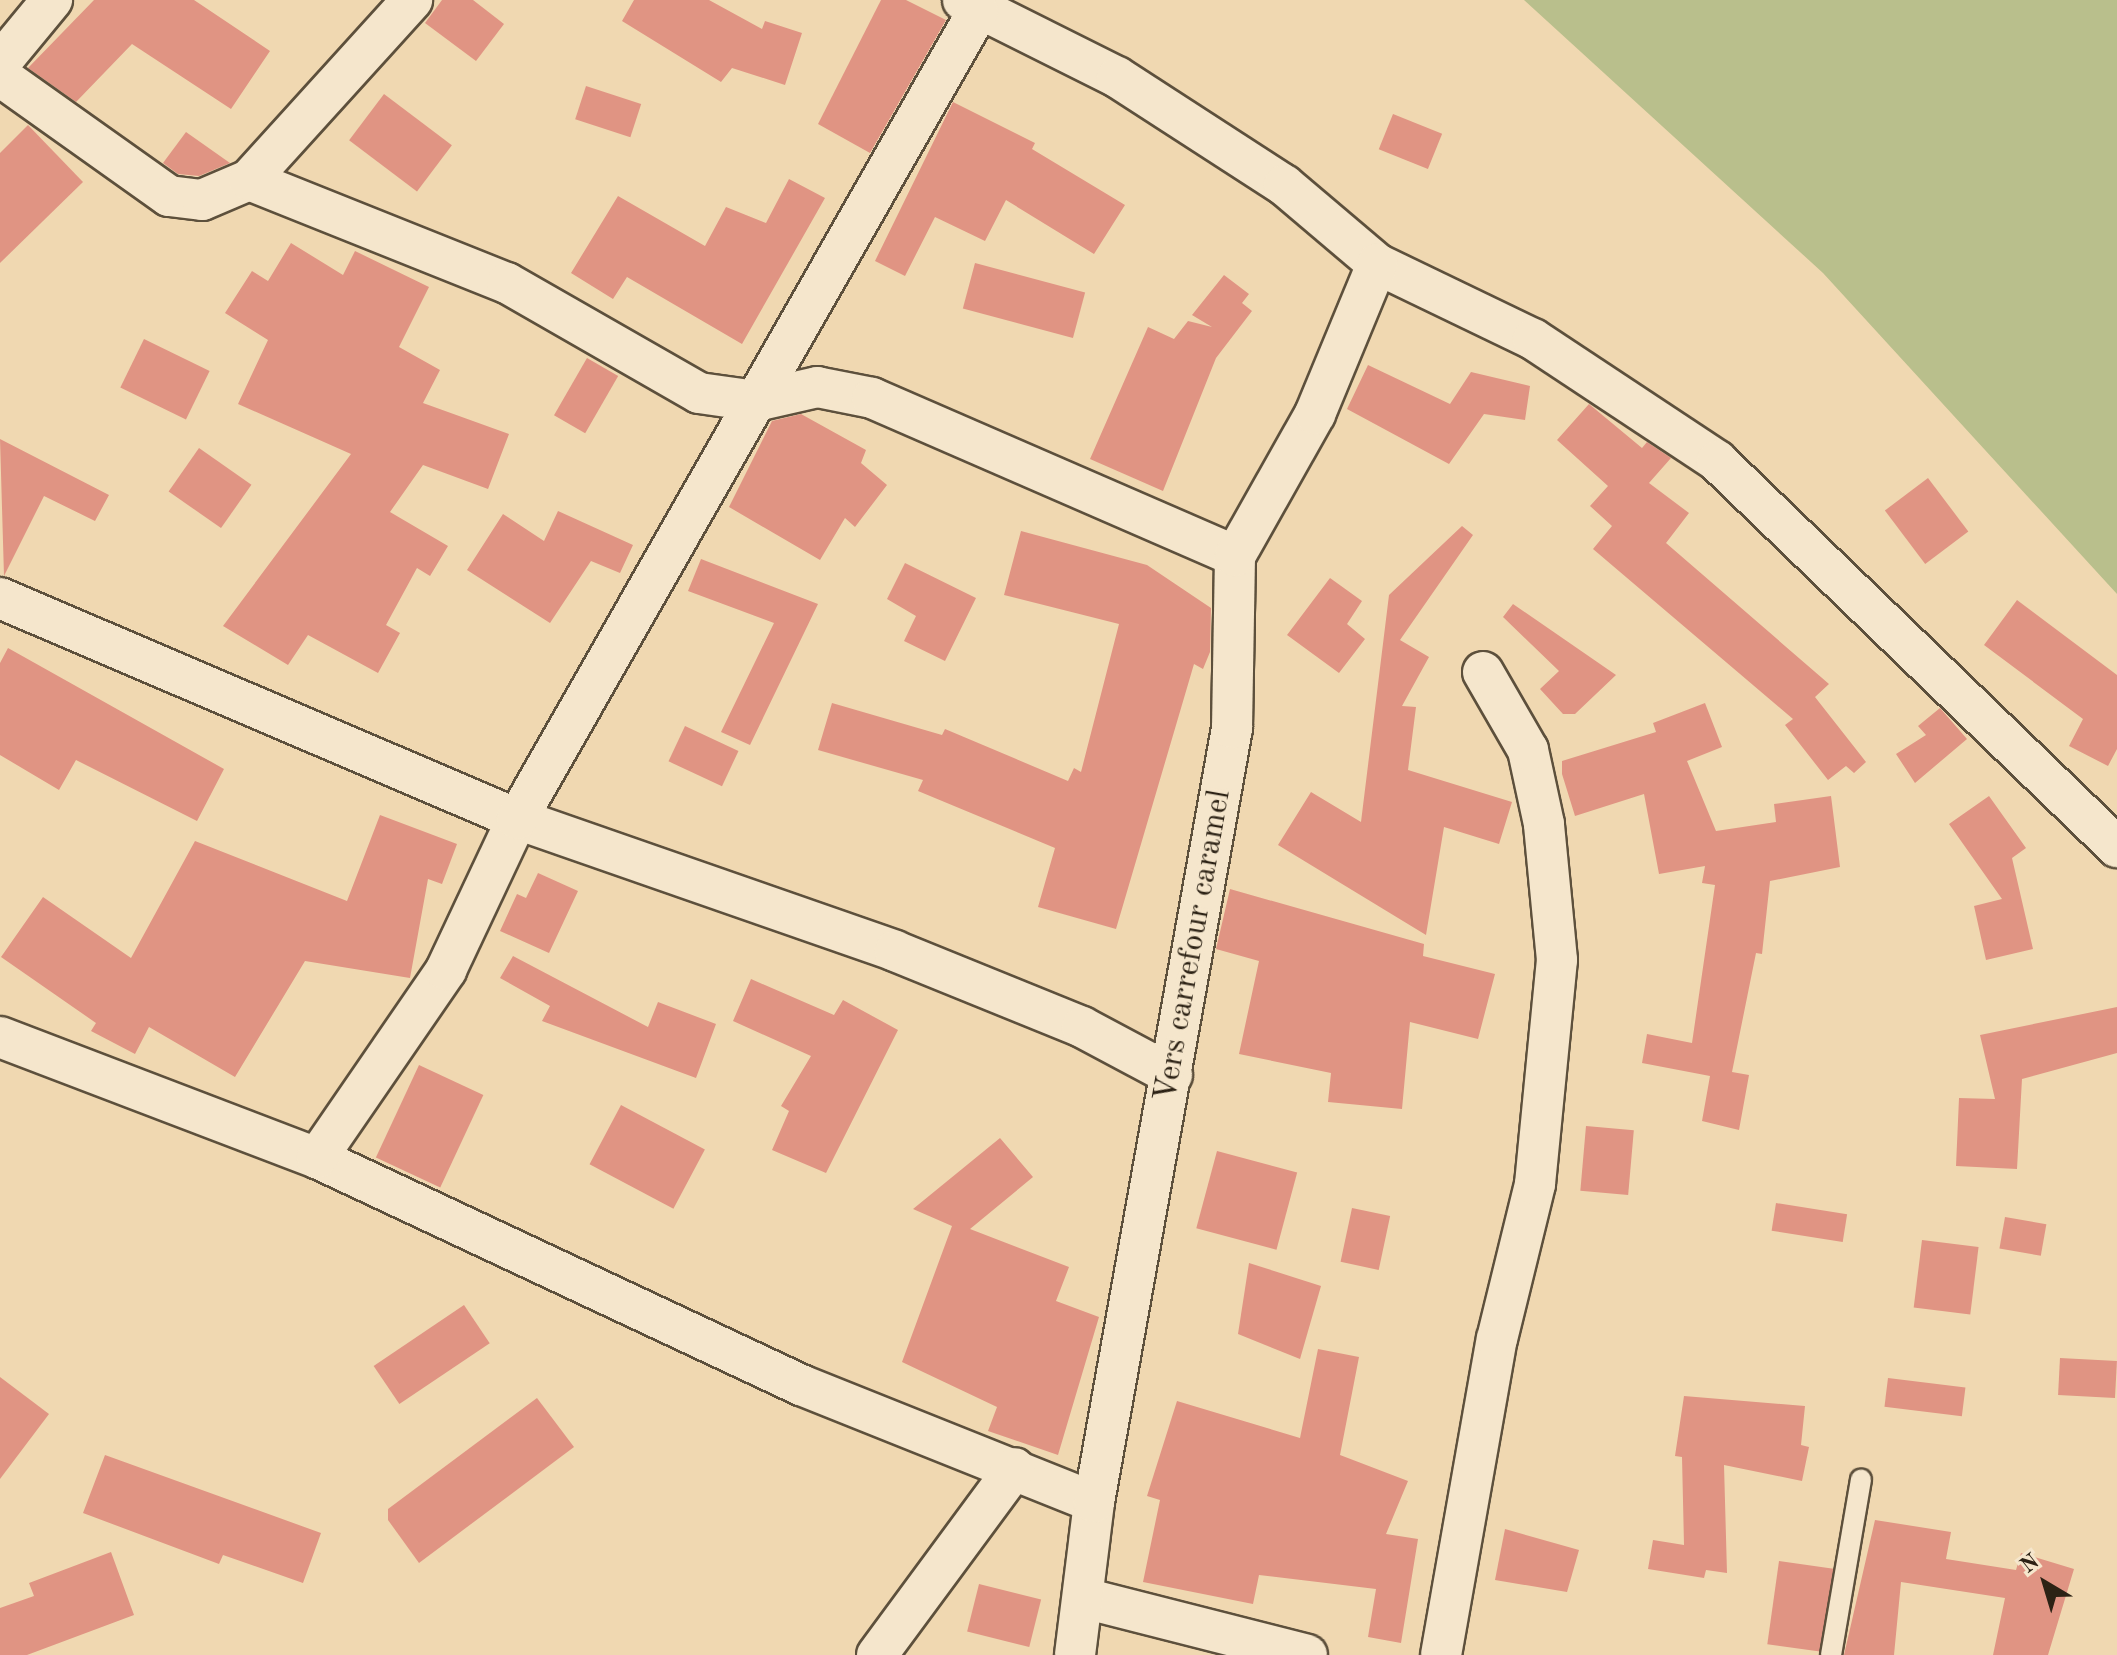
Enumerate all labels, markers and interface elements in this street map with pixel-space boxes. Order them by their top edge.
street label: Vers carrefour caramel [1148,787,1240,1105]
north arrow [2005,1543,2085,1623]
text: N [2017,1550,2044,1578]

